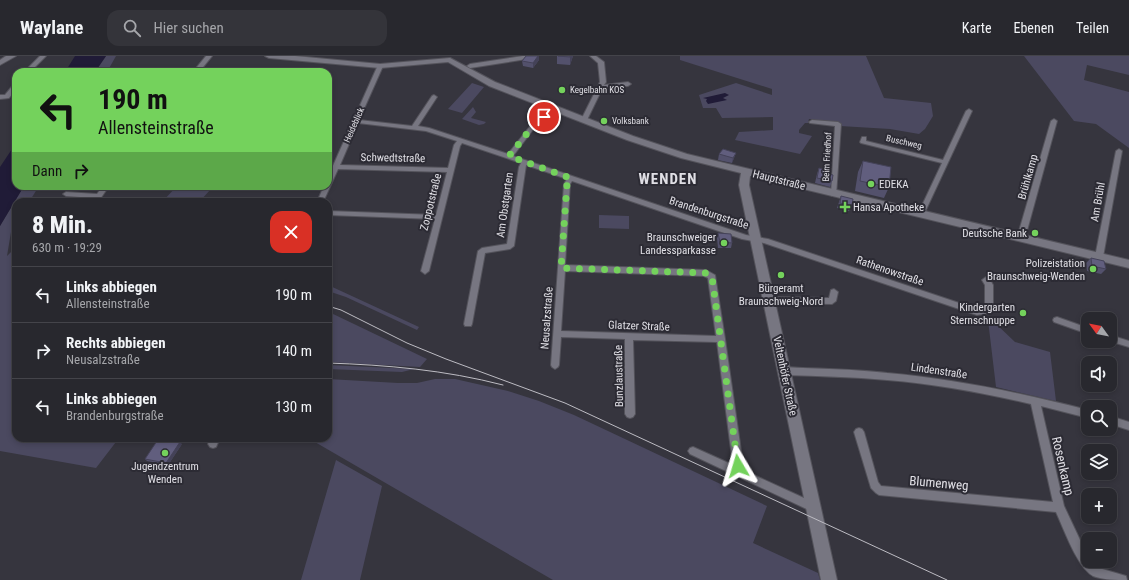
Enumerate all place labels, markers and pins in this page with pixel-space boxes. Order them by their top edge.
marker: Kegelbahn KOS [557,85,567,95]
place label: Kegelbahn KOS [570,85,624,95]
pin [527,100,561,134]
marker: Volksbank [599,116,609,126]
place label: Volksbank [612,116,649,126]
place label: EDEKA [879,178,909,191]
marker: EDEKA [866,179,876,189]
place label: Hansa Apotheke [853,201,924,214]
marker: Hansa Apotheke [840,202,850,212]
place label: Deutsche Bank [962,227,1027,240]
marker: Deutsche Bank [1030,228,1040,238]
place label: Braunschweiger Landessparkasse [640,231,717,257]
marker: Braunschweiger Landessparkasse [719,238,729,248]
place label: Polizeistation Braunschweig-Wenden [987,257,1085,283]
marker: Polizeistation Braunschweig-Wenden [1088,264,1098,274]
marker: Bürgeramt Braunschweig-Nord [776,270,786,280]
place label: Bürgeramt Braunschweig-Nord [739,282,823,308]
place label: Kindergarten Sternschnuppe [950,301,1015,327]
marker: Kindergarten Sternschnuppe [1018,308,1028,318]
marker: Jugendzentrum Wenden [160,448,170,458]
place label: Jugendzentrum Wenden [131,460,199,486]

